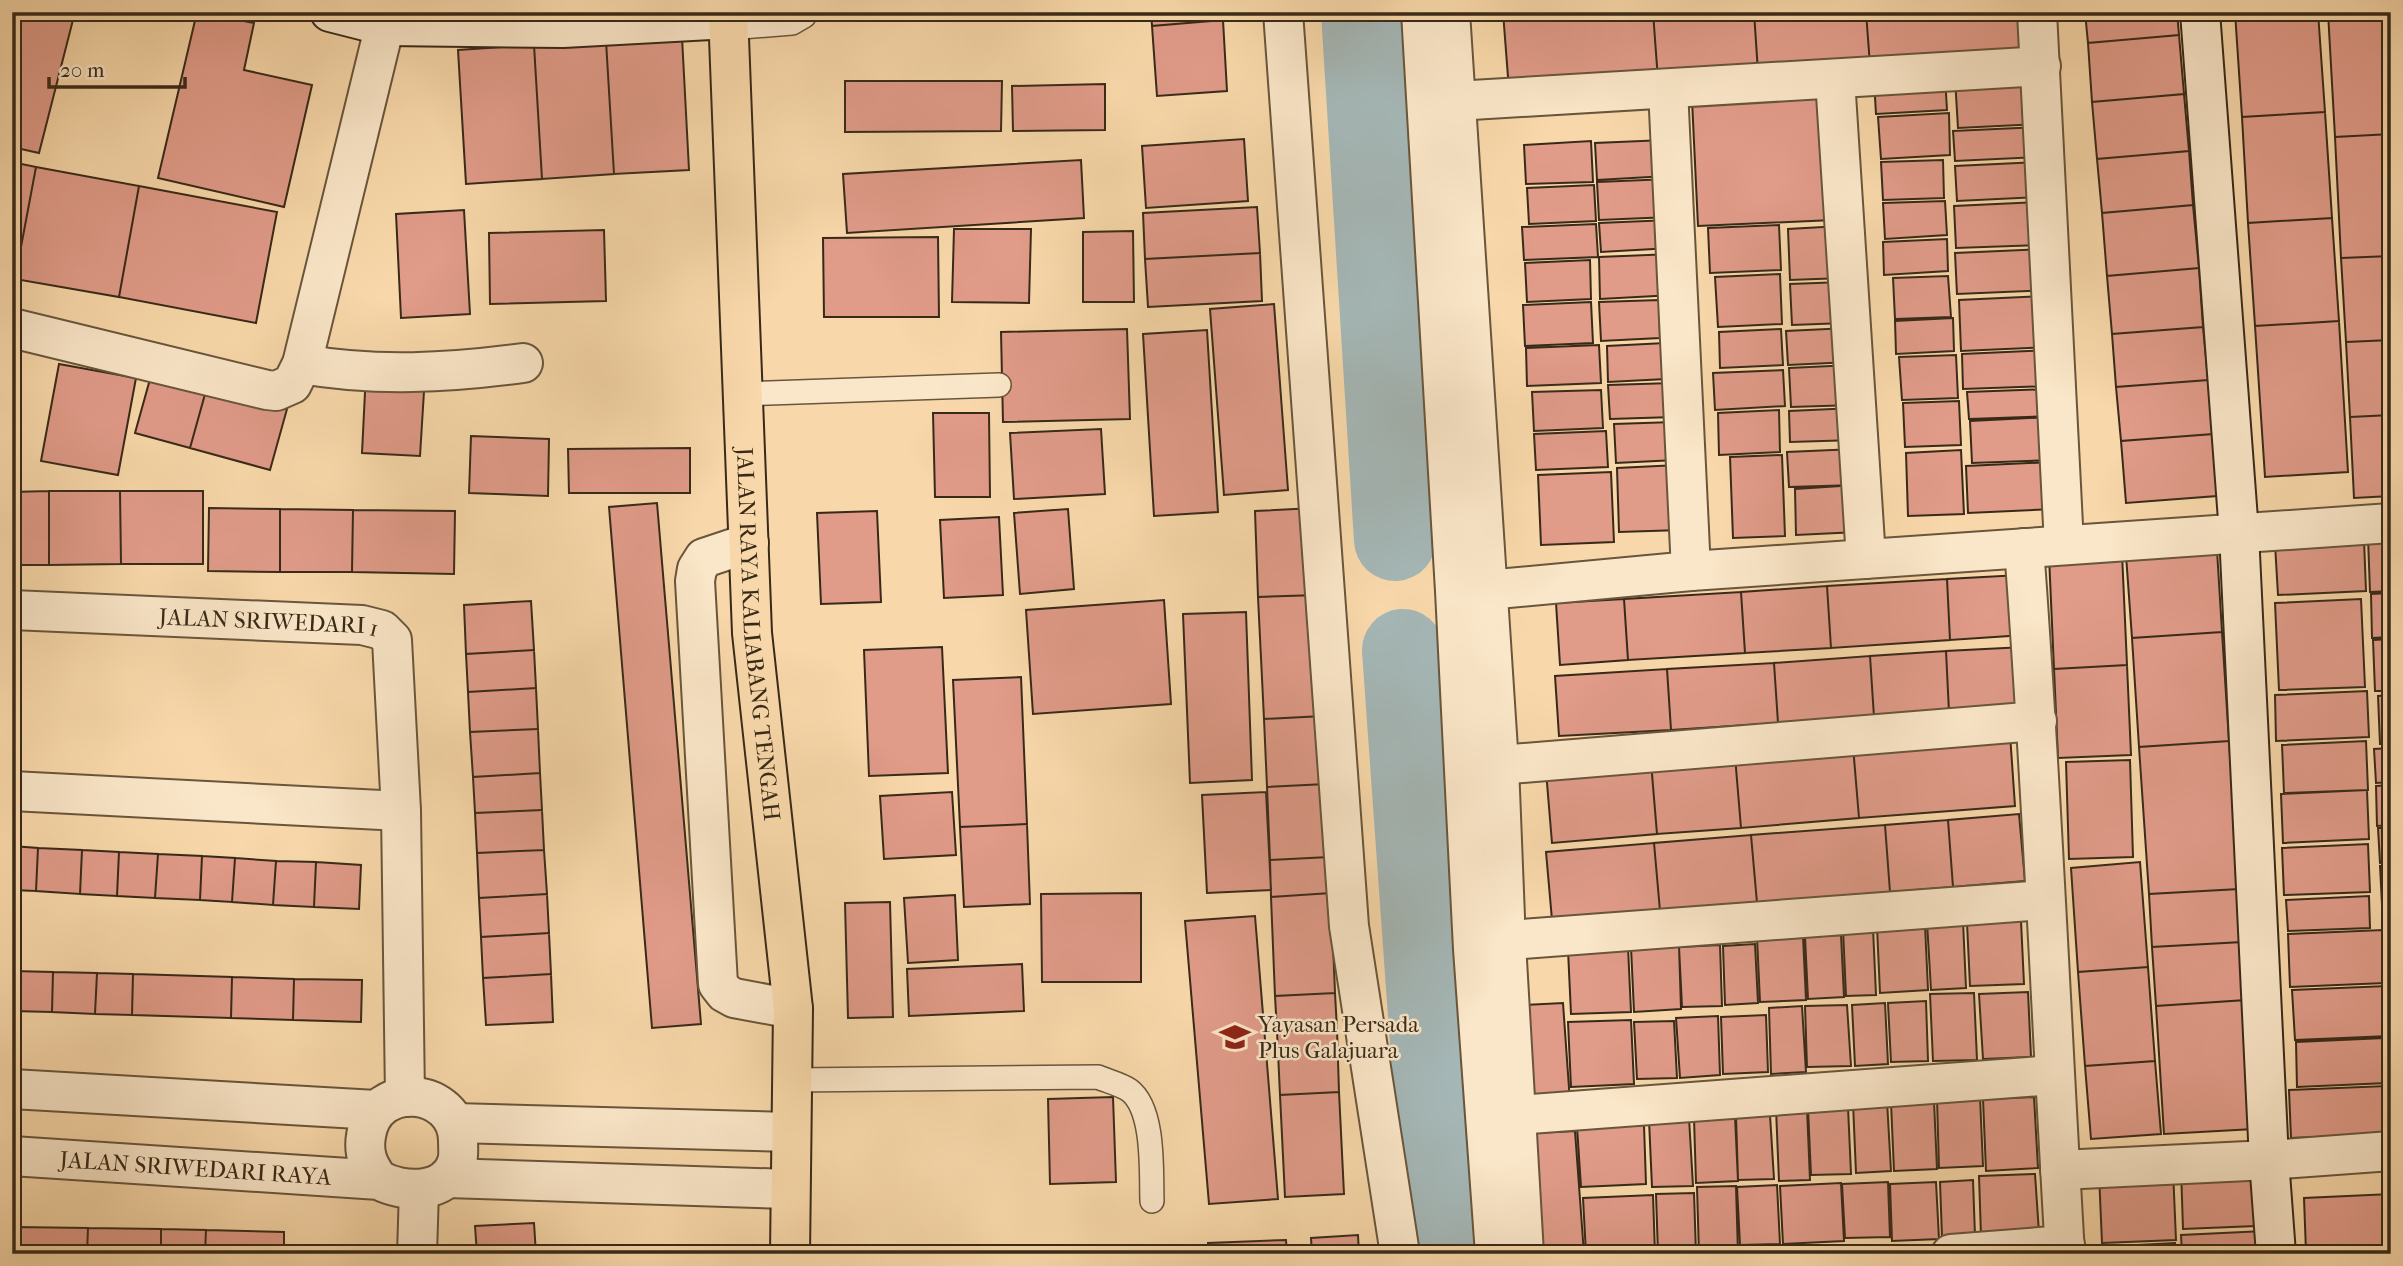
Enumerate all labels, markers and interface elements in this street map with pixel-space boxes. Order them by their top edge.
scale bar [49,46,186,90]
text: 20 m [60,58,105,82]
street label: JALAN RAYA KALIABANG TENGAH [731,445,786,822]
street label: JALAN SRIWEDARI 1 [156,603,381,642]
place label: Yayasan Persada Plus Galajuara [1257,1011,1419,1064]
school or university icon: Yayasan Persada Plus Galajuara [1218,1020,1252,1054]
street label: JALAN SRIWEDARI RAYA [57,1146,334,1190]

